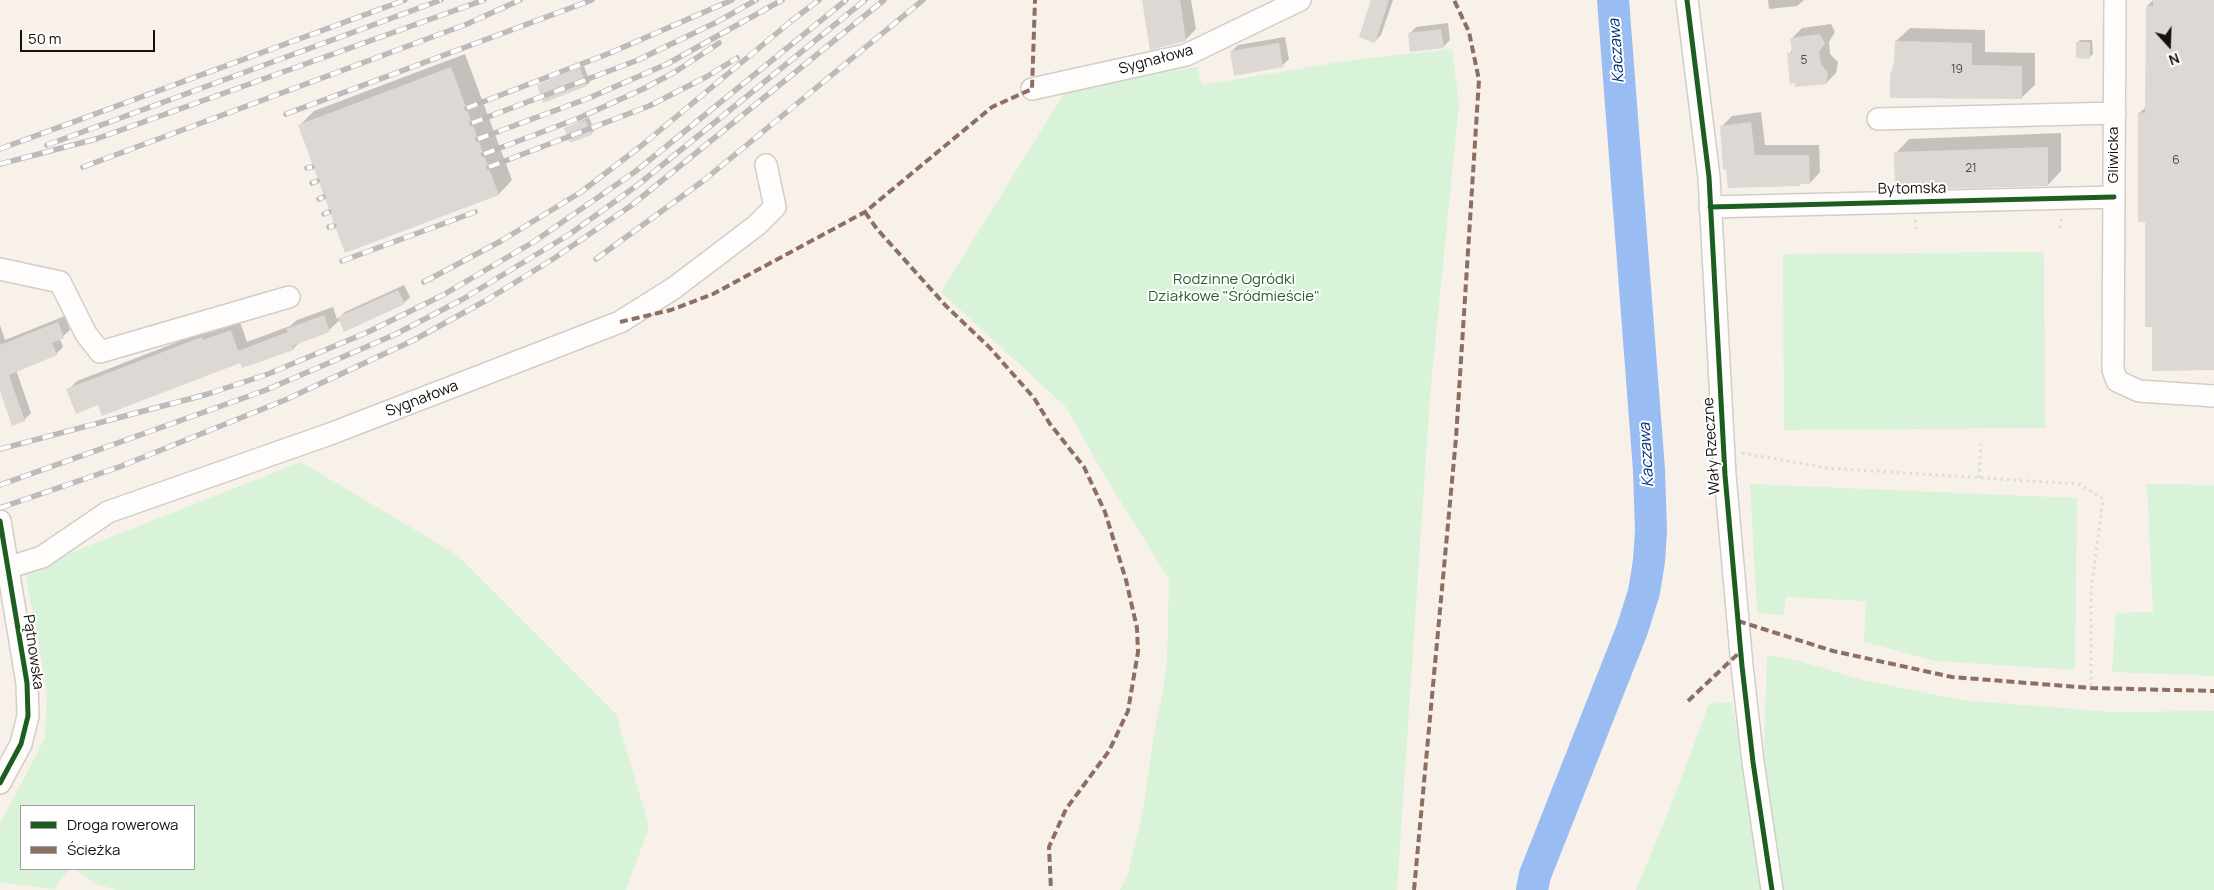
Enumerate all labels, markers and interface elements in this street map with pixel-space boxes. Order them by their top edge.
water label: Kaczawa [1605,18,1629,84]
scale bar [22,20,158,52]
north arrow [2144,20,2194,70]
text: 50 m [28,28,62,49]
street label: Sygnałowa [1117,41,1195,79]
text: N [2166,49,2182,70]
house number: 5 [1801,54,1807,68]
house number: 19 [1951,63,1963,77]
street label: Gliwicka [2105,127,2123,183]
house number: 6 [2172,154,2180,168]
house number: 21 [1965,162,1977,176]
street label: Bytomska [1878,179,1946,199]
park label: Rodzinne Ogródki Działkowe "Śródmieście" [1148,271,1320,306]
street label: Sygnałowa [383,377,461,421]
street label: Wały Rzeczne [1700,397,1724,495]
water label: Kaczawa [1636,422,1658,488]
street label: Pątnowska [19,613,47,691]
legend [20,805,195,870]
text: Droga rowerowa [67,814,178,835]
text: Ścieżka [67,839,120,860]

